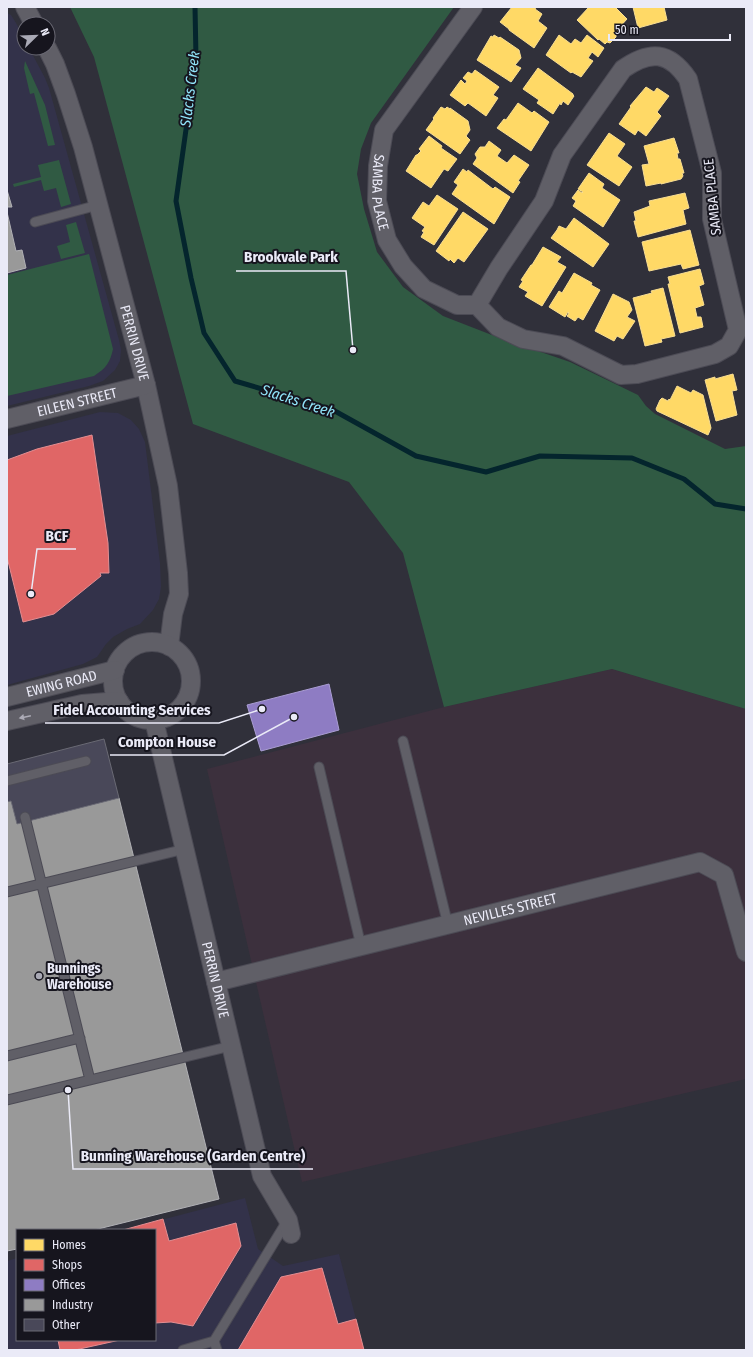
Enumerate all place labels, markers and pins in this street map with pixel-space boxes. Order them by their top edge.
callout: Brookvale Park [236,244,346,271]
callout: BCF [37,522,76,549]
callout: Fidel Accounting Services [45,696,219,723]
callout: Compton House [110,728,224,755]
place label: Bunnings Warehouse [47,960,111,993]
marker: Bunnings Warehouse [34,971,44,981]
callout: Bunning Warehouse (Garden Centre) [73,1142,313,1169]

